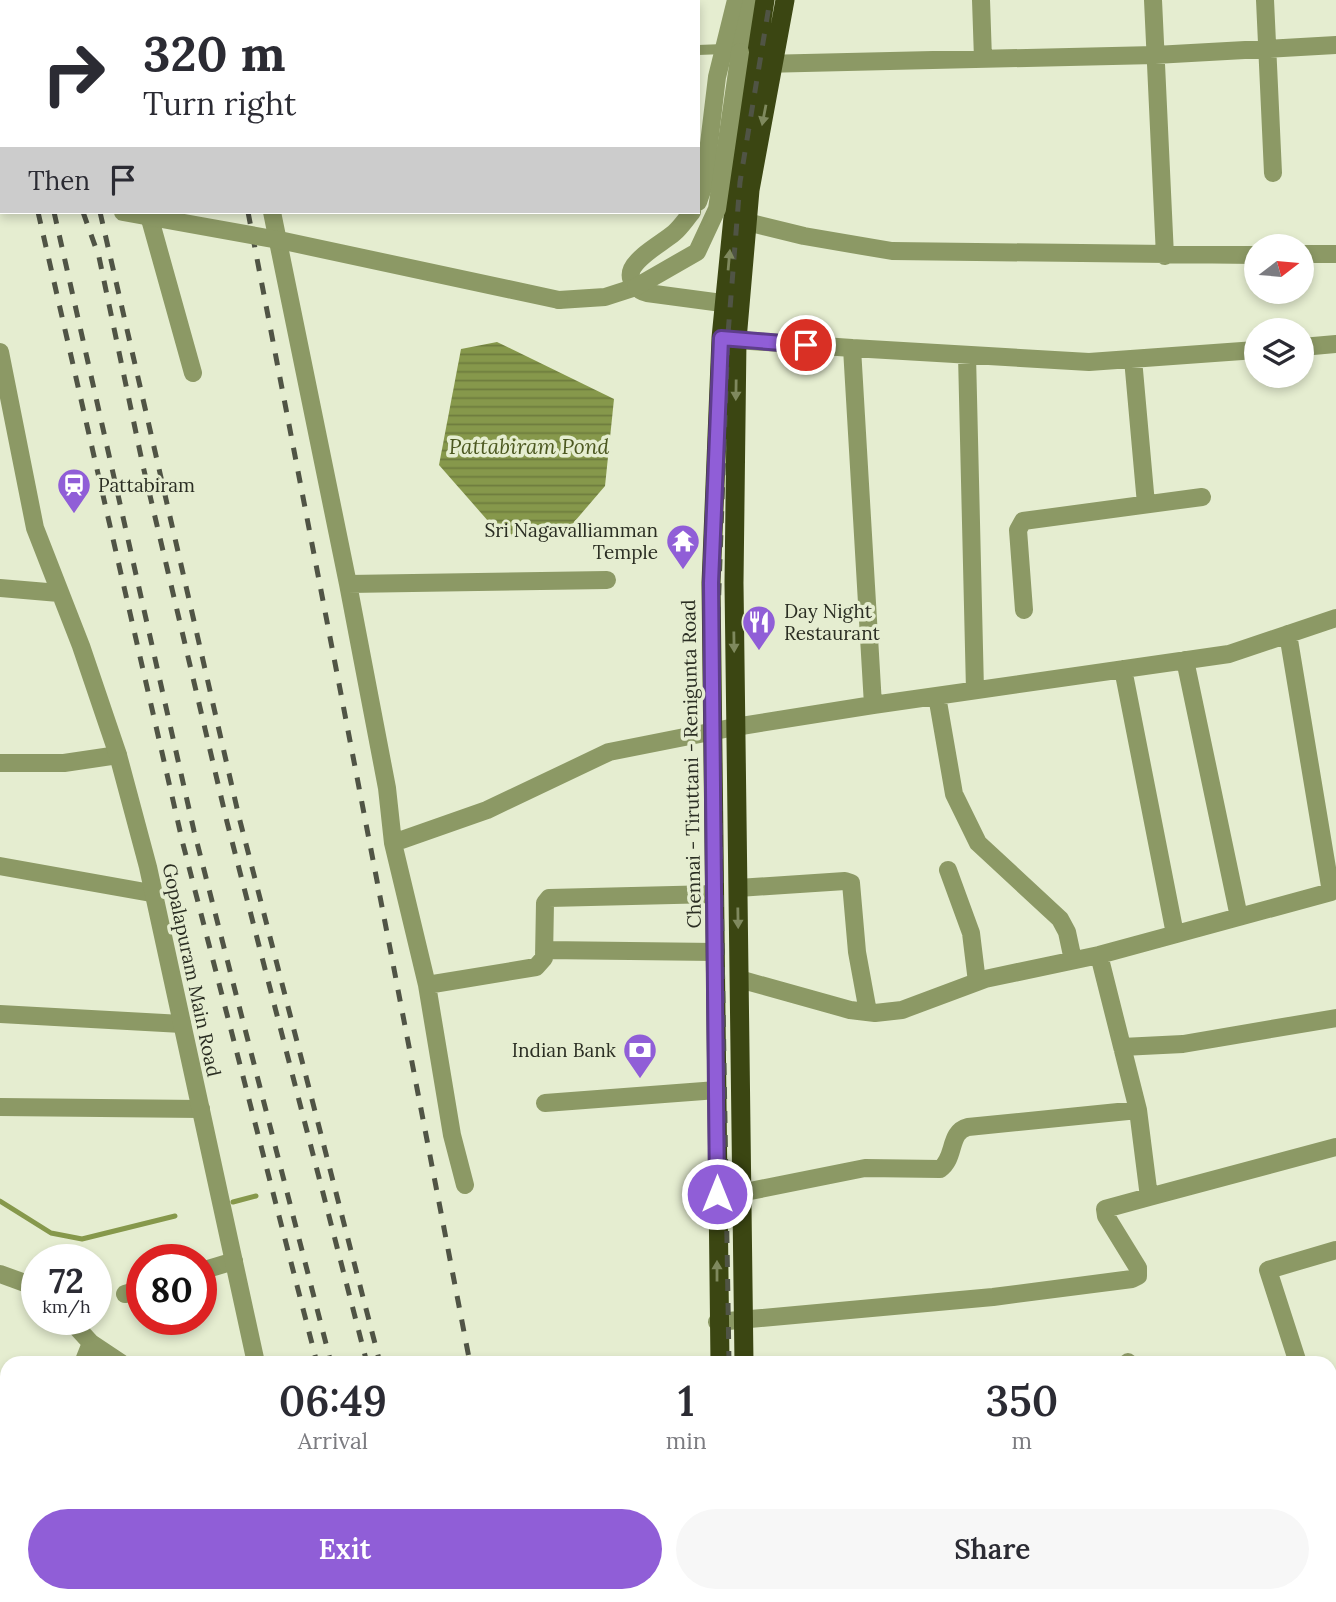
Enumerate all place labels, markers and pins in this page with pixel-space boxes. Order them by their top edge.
pin [776,315,836,375]
station icon: Pattabiram [55,466,93,515]
place label: Pattabiram [98,473,195,497]
place label: Sri Nagavalliamman Temple [485,518,658,564]
temple icon: Sri Nagavalliamman Temple [664,522,702,571]
place label: Day Night Restaurant [784,599,881,645]
restaurant icon: Day Night Restaurant [740,603,778,652]
bank icon: Indian Bank [621,1031,659,1080]
place label: Indian Bank [512,1038,617,1062]

